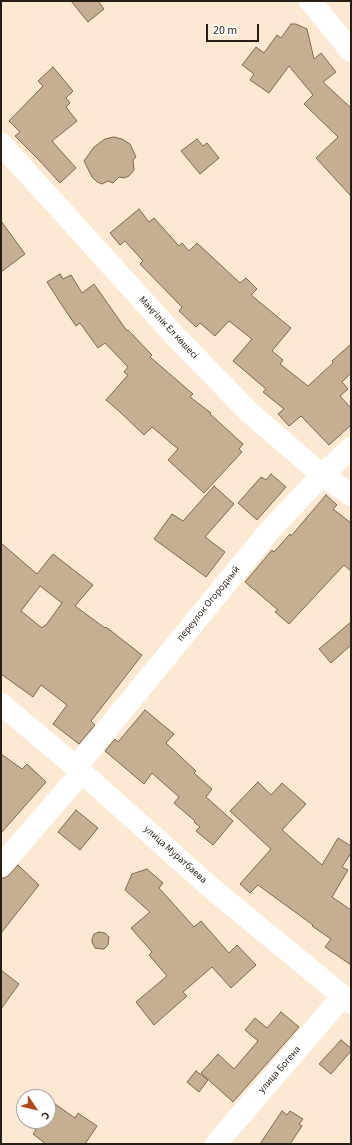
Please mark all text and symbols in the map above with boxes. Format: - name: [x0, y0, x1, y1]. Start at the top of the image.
- scale bar: [208, 16, 261, 42]
- text: 20 m: [213, 22, 237, 39]
- street label: Мәңгілік Ел көшесі: [136, 294, 200, 362]
- street label: переулок Огородный: [175, 564, 243, 644]
- street label: улица Муратбаева: [141, 824, 209, 886]
- street label: улица Богена: [256, 1044, 304, 1096]
- north arrow: [16, 1089, 56, 1129]
- text: С: [37, 1109, 53, 1123]

